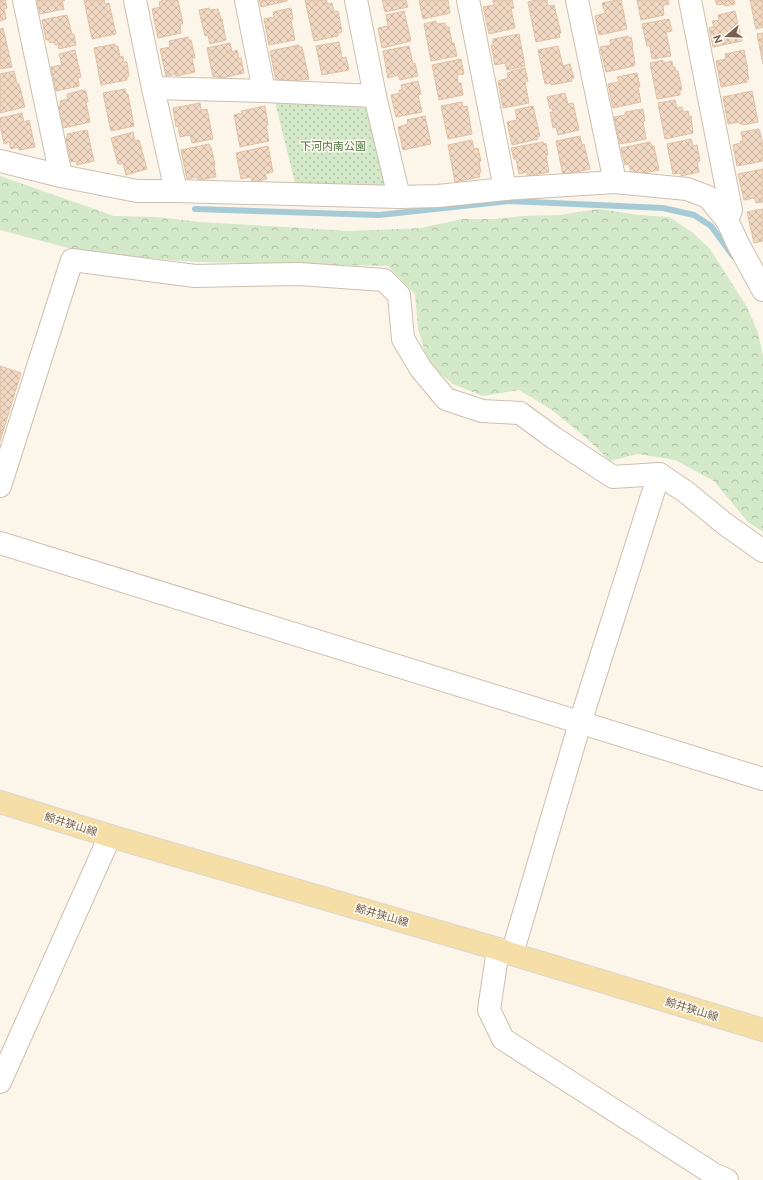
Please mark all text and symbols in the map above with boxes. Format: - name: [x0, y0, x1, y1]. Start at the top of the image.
- north arrow: [707, 16, 747, 56]
- text: N: [711, 33, 725, 45]
- park label: 下河内南公園: [300, 140, 366, 152]
- street label: 鯨井狭山線: [43, 810, 99, 838]
- street label: 鯨井狭山線: [354, 902, 410, 928]
- street label: 鯨井狭山線: [664, 995, 720, 1023]

